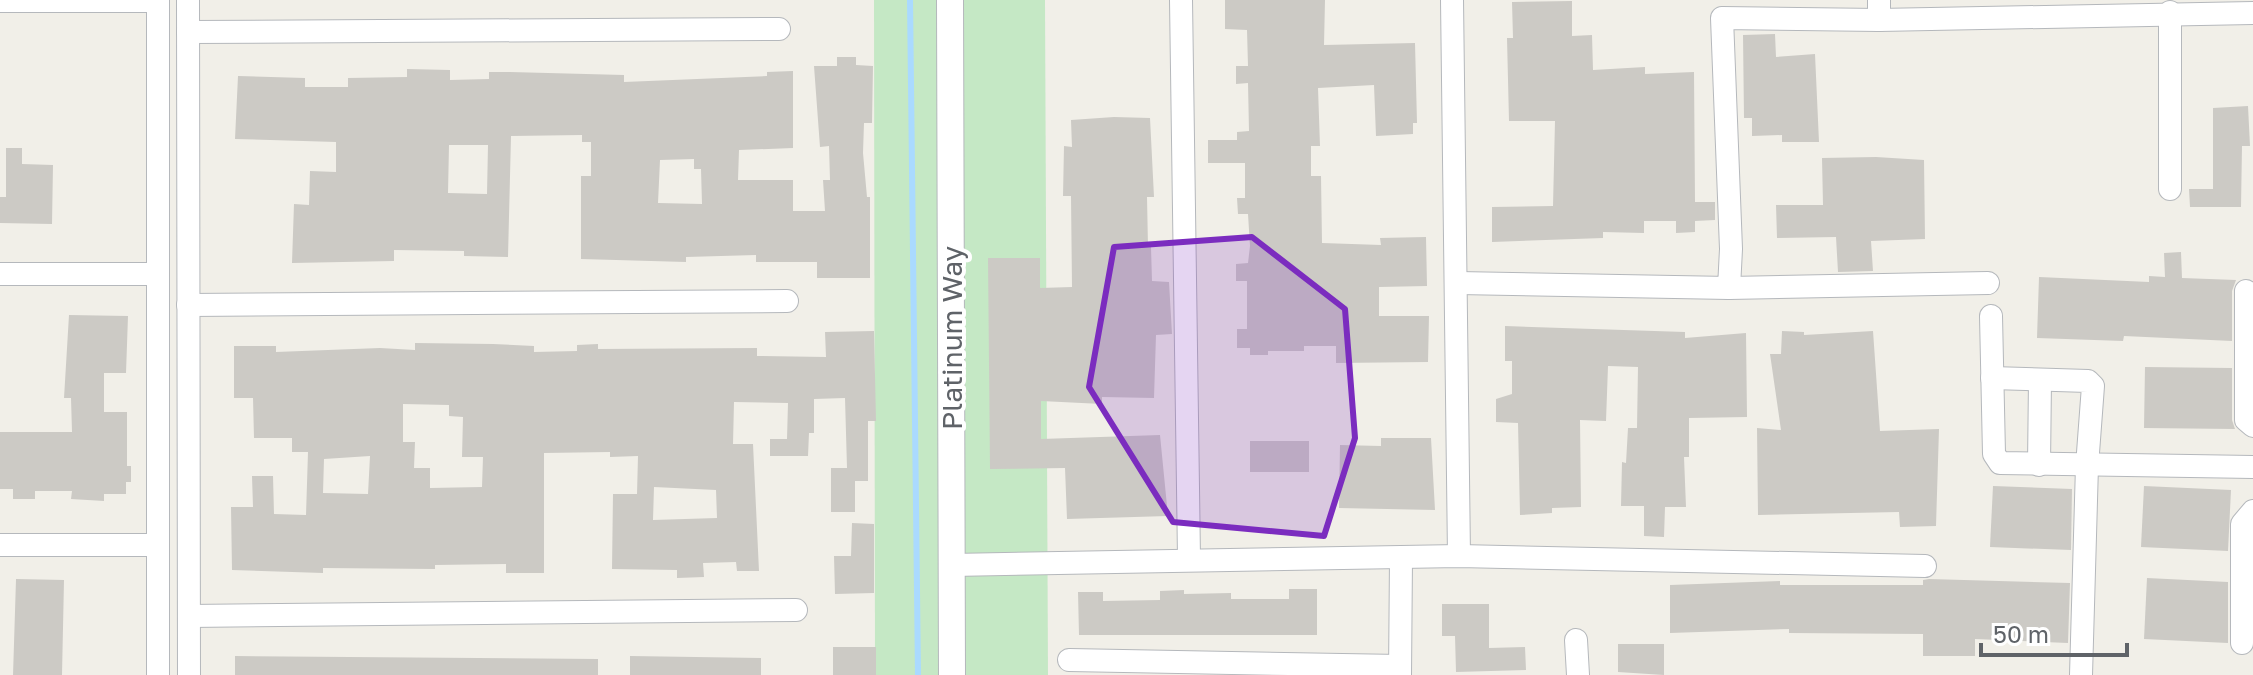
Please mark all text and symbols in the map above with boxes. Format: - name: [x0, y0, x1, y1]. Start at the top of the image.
- street label: Platinum Way: [935, 246, 968, 430]
- scale bar: [1981, 607, 2127, 657]
- text: 50 m: [1993, 619, 2049, 648]

